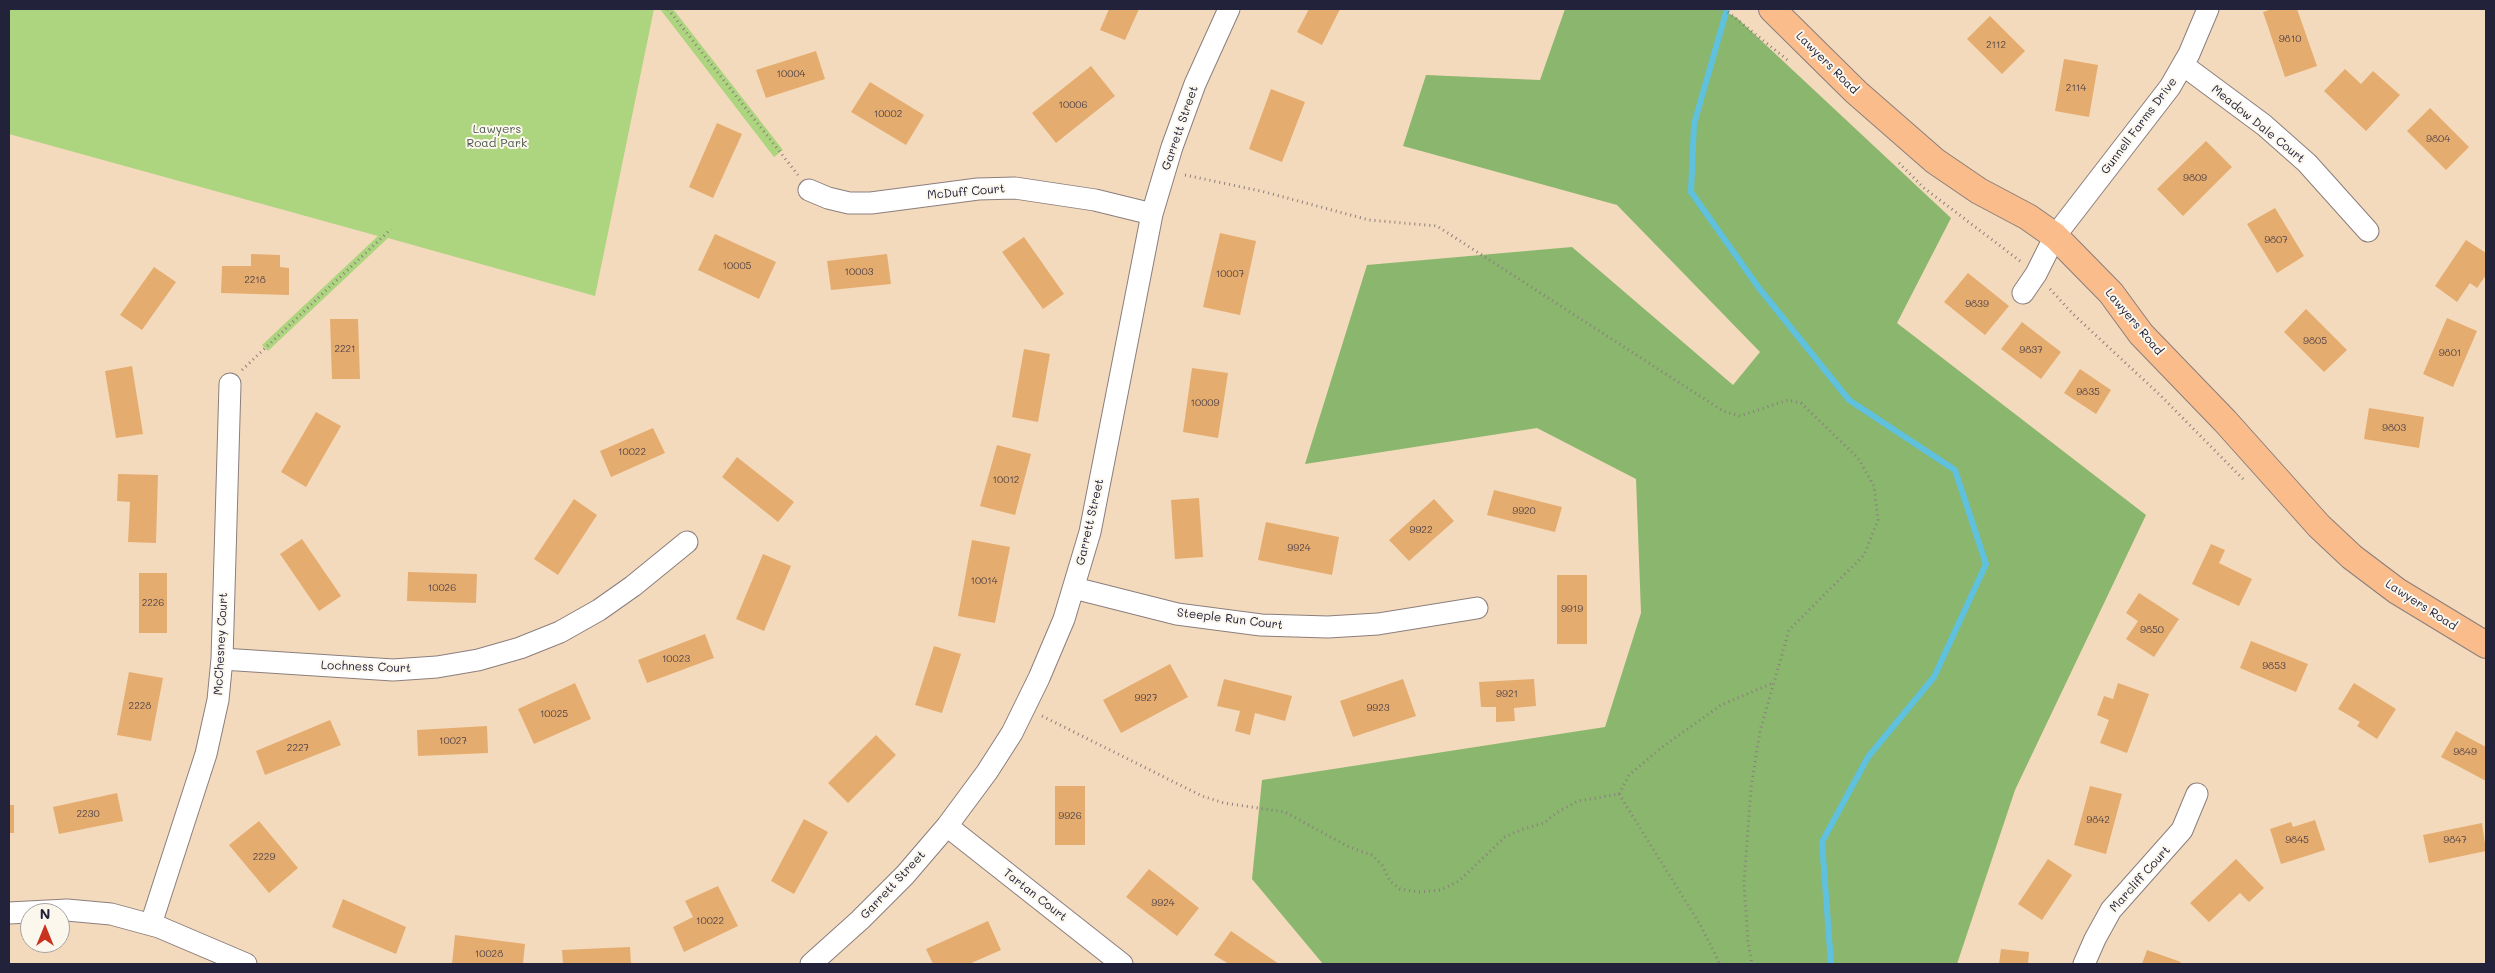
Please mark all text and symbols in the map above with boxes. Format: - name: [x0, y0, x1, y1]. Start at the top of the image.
- street label: Lawyers Road: [1793, 29, 1861, 97]
- house number: 9810: [2279, 33, 2301, 45]
- house number: 2112: [1986, 39, 2006, 51]
- house number: 10004: [777, 68, 805, 80]
- street label: Gunnell Farms Drive: [2098, 75, 2180, 177]
- house number: 2114: [2066, 82, 2086, 94]
- street label: Meadow Dale Court: [2208, 82, 2308, 166]
- street label: Garrett Street: [1159, 84, 1201, 172]
- house number: 10006: [1058, 99, 1088, 111]
- house number: 10002: [874, 108, 902, 120]
- park label: Lawyers Road Park: [467, 122, 527, 150]
- house number: 9804: [2426, 133, 2450, 145]
- house number: 9809: [2183, 172, 2207, 184]
- street label: McDuff Court: [926, 181, 1006, 203]
- house number: 9807: [2264, 234, 2288, 246]
- house number: 10005: [723, 260, 751, 272]
- house number: 10003: [845, 266, 873, 278]
- house number: 10007: [1216, 268, 1244, 280]
- house number: 2218: [244, 274, 266, 286]
- street label: Lawyers Road: [2102, 286, 2166, 358]
- house number: 9839: [1965, 298, 1989, 310]
- house number: 9805: [2303, 335, 2327, 347]
- house number: 2221: [334, 343, 356, 355]
- house number: 9837: [2019, 344, 2043, 356]
- house number: 9801: [2439, 347, 2461, 359]
- house number: 9835: [2076, 386, 2100, 398]
- house number: 10009: [1191, 397, 1219, 409]
- house number: 9803: [2382, 422, 2406, 434]
- house number: 10022: [618, 446, 646, 458]
- house number: 10012: [993, 474, 1019, 486]
- street label: Garrett Street: [1073, 477, 1107, 567]
- house number: 9920: [1512, 505, 1536, 517]
- house number: 9922: [1410, 524, 1432, 536]
- house number: 9924: [1287, 542, 1311, 554]
- house number: 10014: [970, 575, 998, 587]
- street label: Lawyers Road: [2383, 577, 2459, 633]
- house number: 10026: [428, 582, 456, 594]
- street label: McChesney Court: [211, 592, 231, 696]
- house number: 2226: [142, 597, 164, 609]
- house number: 9919: [1561, 603, 1583, 615]
- street label: Steeple Run Court: [1176, 605, 1284, 633]
- house number: 9850: [2140, 624, 2164, 636]
- house number: 10023: [662, 653, 690, 665]
- street label: Lochness Court: [321, 658, 411, 676]
- house number: 9853: [2262, 660, 2286, 672]
- house number: 9921: [1496, 688, 1518, 700]
- house number: 9927: [1135, 692, 1157, 704]
- house number: 2228: [129, 700, 151, 712]
- house number: 9923: [1366, 702, 1390, 714]
- house number: 10025: [540, 708, 568, 720]
- house number: 10027: [439, 735, 467, 747]
- house number: 2227: [287, 742, 309, 754]
- house number: 9849: [2453, 746, 2477, 758]
- house number: 2230: [76, 808, 100, 820]
- house number: 9926: [1058, 810, 1082, 822]
- house number: 9842: [2086, 814, 2110, 826]
- house number: 9845: [2285, 834, 2309, 846]
- house number: 9847: [2443, 834, 2467, 846]
- street label: Marcliff Court: [2107, 843, 2173, 915]
- street label: Garrett Street: [858, 848, 928, 922]
- house number: 2229: [253, 851, 275, 863]
- street label: Tartan Court: [1000, 866, 1070, 924]
- house number: 9924: [1151, 897, 1175, 909]
- north arrow: [20, 903, 70, 953]
- text: N: [40, 904, 50, 923]
- house number: 10022: [696, 915, 724, 927]
- house number: 10028: [475, 948, 503, 960]

